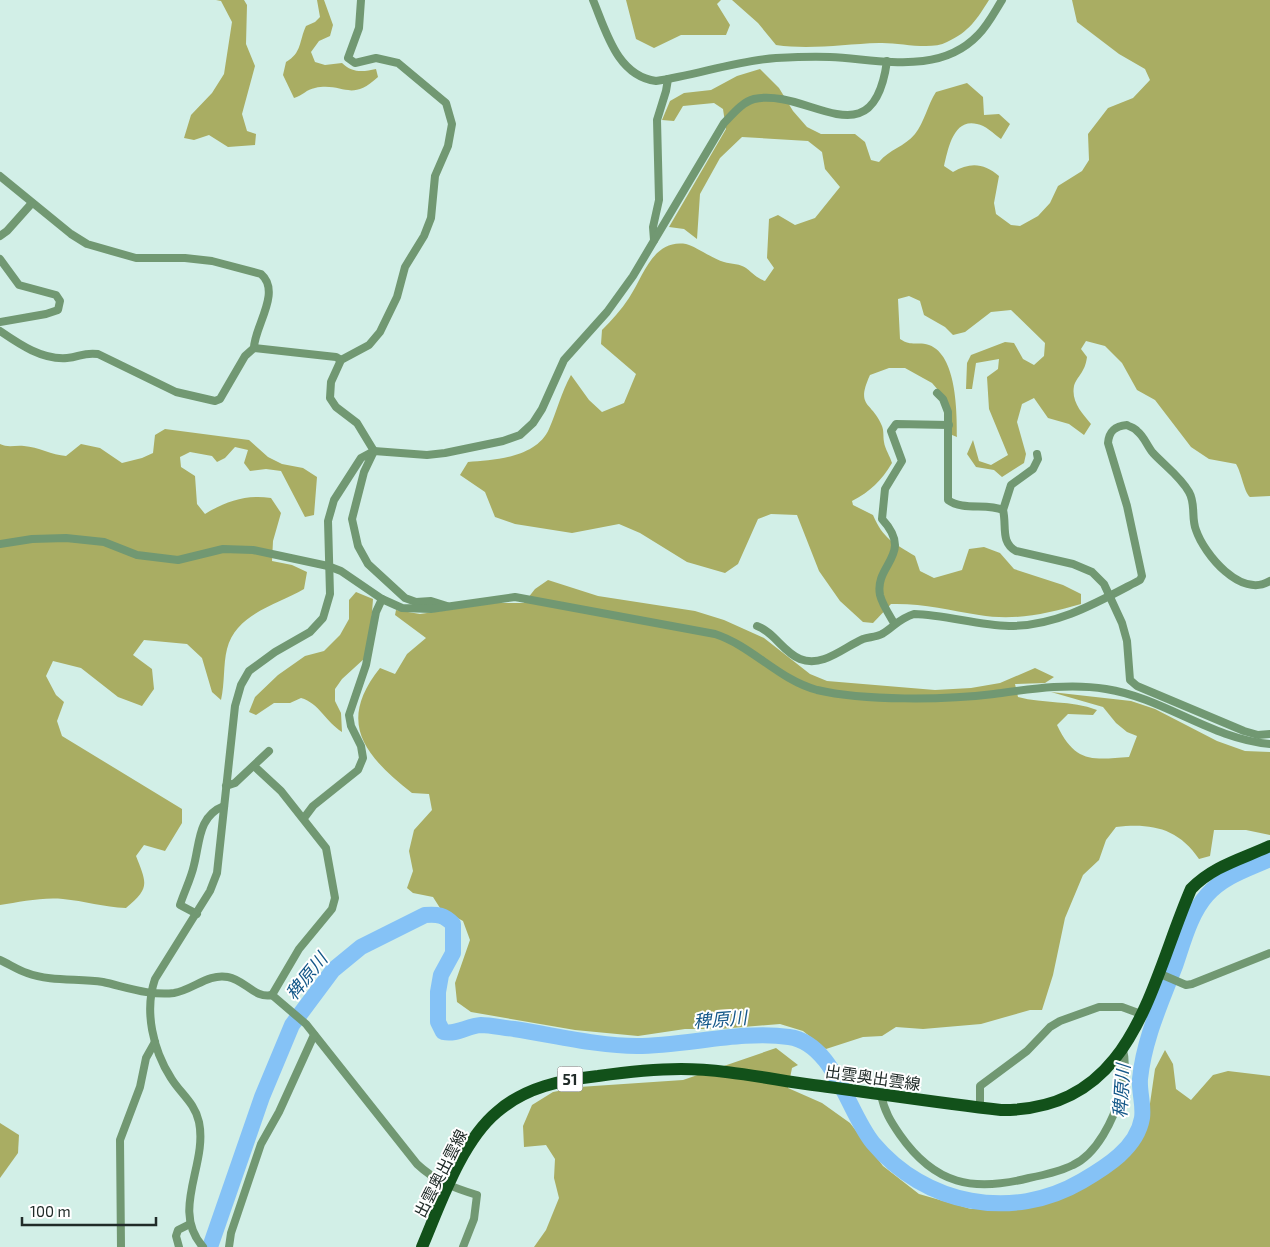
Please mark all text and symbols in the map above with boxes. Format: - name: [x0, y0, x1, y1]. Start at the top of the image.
- water label: 稗原川: [280, 947, 333, 1004]
- water label: 稗原川: [692, 1006, 750, 1032]
- street label: 出雲奥出雲線: [824, 1061, 922, 1093]
- water label: 稗原川: [1108, 1061, 1134, 1119]
- road number: 51: [558, 1066, 582, 1092]
- street label: 出雲奥出雲線: [410, 1126, 470, 1220]
- scale bar: [22, 1194, 156, 1226]
- text: 100 m: [30, 1202, 71, 1220]

